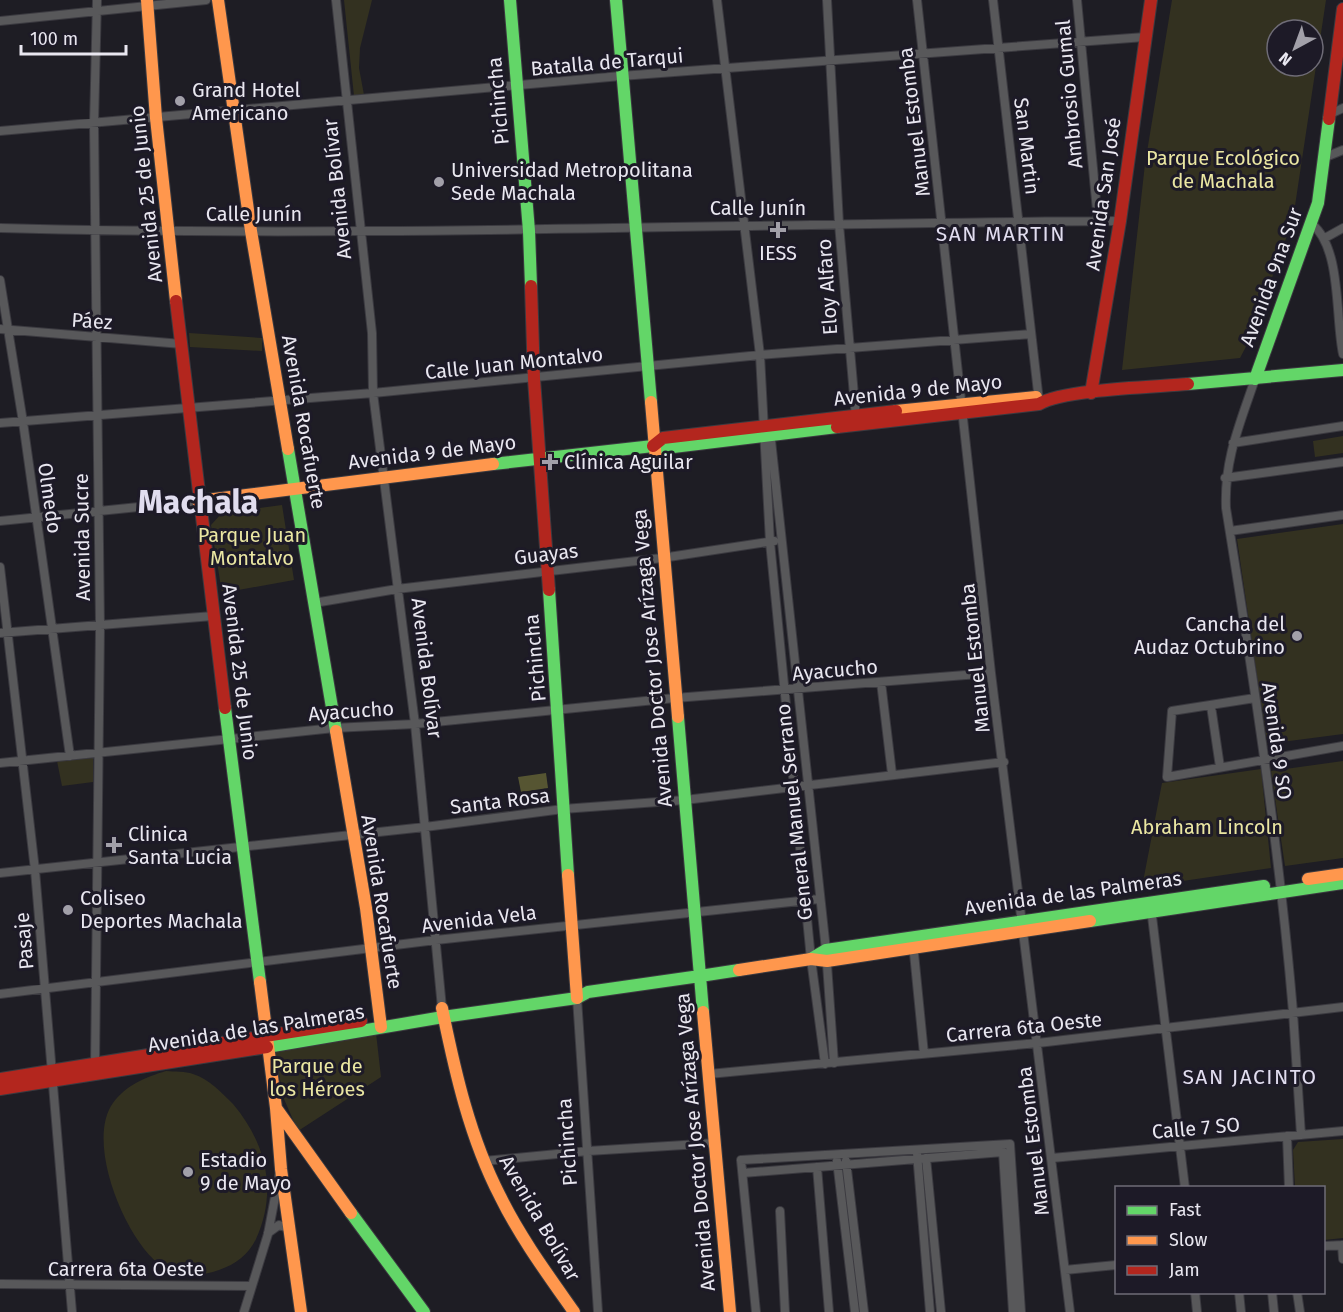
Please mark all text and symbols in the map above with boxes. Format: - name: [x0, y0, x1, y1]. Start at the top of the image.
- scale bar: [21, 18, 126, 56]
- north arrow: [1265, 18, 1325, 78]
- street label: Ambrosio Gumal: [1051, 19, 1087, 169]
- text: 100 m: [30, 28, 78, 50]
- street label: Batalla de Tarqui: [530, 43, 684, 81]
- street label: Manuel Estomba: [893, 46, 935, 198]
- text: N: [1275, 48, 1296, 70]
- street label: Pichincha: [482, 56, 514, 146]
- place label: Grand Hotel Americano: [192, 78, 301, 125]
- marker: Grand Hotel Americano: [173, 94, 187, 108]
- street label: San Martin: [1009, 96, 1045, 196]
- street label: Avenida 25 de Junio: [125, 104, 167, 284]
- street label: Avenida San José: [1080, 116, 1126, 272]
- street label: Avenida Bolívar: [318, 117, 356, 260]
- park label: Parque Ecológico de Machala: [1146, 146, 1300, 193]
- place label: Universidad Metropolitana Sede Machala: [451, 158, 693, 205]
- marker: Universidad Metropolitana Sede Machala: [432, 175, 446, 189]
- street label: Calle Junín: [710, 196, 806, 220]
- street label: Calle Junín: [206, 202, 302, 226]
- street label: Avenida 9na Sur: [1235, 204, 1307, 350]
- marker: IESS: [769, 221, 787, 239]
- district label: SAN MARTIN: [936, 221, 1066, 247]
- street label: Eloy Alfaro: [812, 238, 842, 336]
- place label: IESS: [759, 241, 797, 265]
- street label: Páez: [71, 308, 113, 334]
- street label: Avenida Rocafuerte: [277, 333, 331, 511]
- street label: Calle Juan Montalvo: [424, 342, 604, 384]
- street label: Avenida 9 de Mayo: [833, 369, 1003, 411]
- street label: Avenida 9 de Mayo: [347, 430, 517, 474]
- place label: Clínica Aguilar: [564, 450, 693, 474]
- marker: Clínica Aguilar: [541, 453, 559, 471]
- street label: Olmedo: [33, 461, 67, 535]
- street label: Avenida Sucre: [69, 473, 95, 601]
- district label: Machala: [138, 483, 258, 521]
- street label: Avenida Doctor Jose Arízaga Vega: [627, 508, 677, 808]
- park label: Parque Juan Montalvo: [198, 523, 306, 570]
- street label: Guayas: [513, 538, 579, 570]
- street label: Avenida 25 de Junio: [217, 582, 263, 762]
- street label: Manuel Estomba: [955, 582, 995, 734]
- street label: Avenida Bolívar: [406, 597, 448, 740]
- place label: Cancha del Audaz Octubrino: [1134, 612, 1285, 659]
- street label: Pichincha: [519, 613, 551, 703]
- marker: Cancha del Audaz Octubrino: [1290, 629, 1304, 643]
- street label: Ayacucho: [791, 654, 879, 686]
- street label: Avenida 9 SO: [1257, 681, 1297, 801]
- street label: Ayacucho: [307, 696, 395, 726]
- street label: General Manuel Serrano: [771, 702, 817, 922]
- street label: Santa Rosa: [449, 783, 551, 819]
- street label: Avenida Rocafuerte: [356, 813, 408, 991]
- park label: Abraham Lincoln: [1131, 815, 1283, 839]
- place label: Clinica Santa Lucia: [128, 822, 232, 869]
- marker: Clinica Santa Lucia: [105, 836, 123, 854]
- street label: Avenida de las Palmeras: [963, 866, 1183, 920]
- place label: Coliseo Deportes Machala: [80, 886, 243, 933]
- street label: Avenida Vela: [420, 900, 538, 938]
- marker: Coliseo Deportes Machala: [61, 903, 75, 917]
- street label: Pasaje: [10, 911, 38, 971]
- street label: Avenida Doctor Jose Arízaga Vega: [670, 992, 720, 1292]
- street label: Avenida de las Palmeras: [146, 999, 366, 1057]
- street label: Carrera 6ta Oeste: [945, 1007, 1103, 1047]
- park label: Parque de los Héroes: [269, 1054, 365, 1101]
- district label: SAN JACINTO: [1183, 1064, 1317, 1090]
- street label: Manuel Estomba: [1012, 1065, 1054, 1217]
- street label: Pichincha: [552, 1097, 582, 1187]
- street label: Calle 7 SO: [1151, 1112, 1241, 1144]
- place label: Estadio 9 de Mayo: [200, 1148, 292, 1195]
- street label: Avenida Bolívar: [494, 1151, 586, 1285]
- marker: Estadio 9 de Mayo: [181, 1165, 195, 1179]
- legend: [1115, 1186, 1325, 1294]
- text: Fast: [1169, 1199, 1202, 1221]
- text: Slow: [1169, 1229, 1208, 1251]
- street label: Carrera 6ta Oeste: [48, 1257, 204, 1281]
- text: Jam: [1169, 1259, 1200, 1281]

